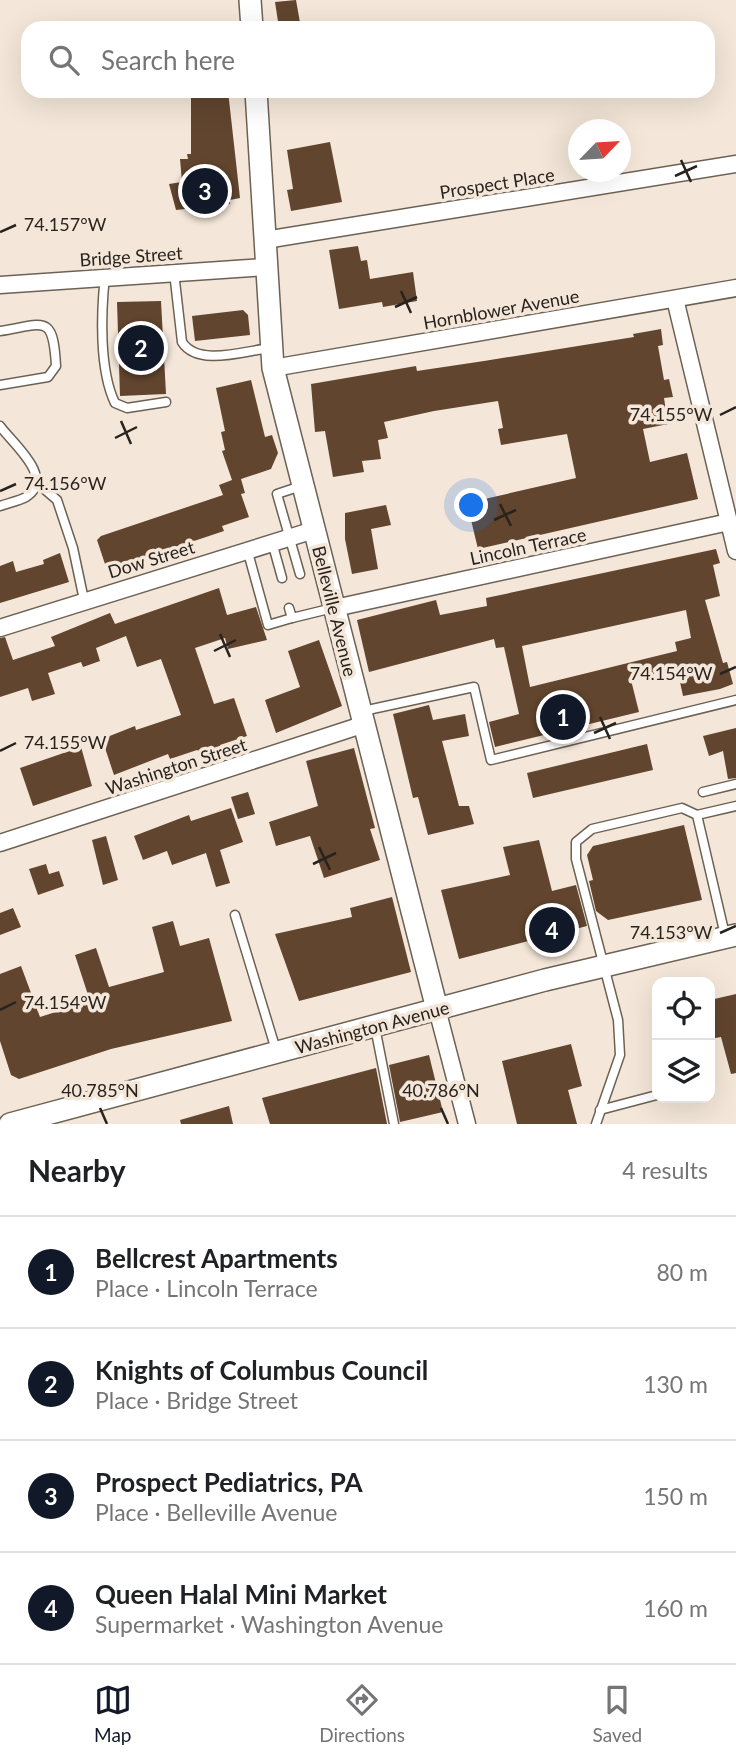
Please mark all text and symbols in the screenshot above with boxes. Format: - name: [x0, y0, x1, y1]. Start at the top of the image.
- search box: [21, 21, 715, 98]
- icon: search: [45, 41, 83, 79]
- text: Search here: [101, 44, 235, 76]
- north arrow: [568, 119, 631, 182]
- street label: Prospect Place: [438, 163, 556, 203]
- pin: 3: [182, 165, 228, 217]
- text: 74.157°W: [24, 213, 107, 235]
- street label: Bridge Street: [79, 241, 184, 271]
- street label: Hornblower Avenue: [421, 284, 581, 334]
- pin: 2: [118, 322, 164, 374]
- text: 74.155°W: [630, 403, 713, 425]
- text: 74.156°W: [24, 472, 107, 494]
- your location: [454, 488, 488, 522]
- street label: Lincoln Terrace: [468, 523, 588, 569]
- street label: Dow Street: [105, 535, 197, 583]
- street label: Belleville Avenue: [308, 543, 362, 679]
- text: 74.154°W: [630, 662, 713, 684]
- pin: 1: [540, 691, 586, 743]
- text: 74.155°W: [24, 731, 107, 753]
- street label: Washington Street: [103, 733, 250, 799]
- pin: 4: [529, 904, 575, 956]
- text: 74.153°W: [630, 921, 713, 943]
- map controls: [652, 977, 715, 1103]
- button: locate: [652, 977, 715, 1040]
- text: 74.154°W: [24, 991, 107, 1013]
- street label: Washington Avenue: [293, 996, 451, 1058]
- button: layers: [652, 1040, 715, 1103]
- text: 40.785°N: [61, 1079, 139, 1101]
- text: 40.786°N: [402, 1079, 480, 1101]
- text: Nearby: [28, 1152, 126, 1188]
- text: 4 results: [622, 1156, 708, 1184]
- text: Bellcrest Apartments: [95, 1242, 338, 1274]
- text: 1: [44, 1258, 58, 1286]
- text: 80 m: [657, 1258, 708, 1286]
- text: Place · Lincoln Terrace: [95, 1274, 318, 1302]
- text: Knights of Columbus Council: [95, 1354, 428, 1386]
- text: 2: [44, 1370, 58, 1398]
- text: 130 m: [643, 1370, 708, 1398]
- text: Place · Bridge Street: [95, 1386, 298, 1414]
- text: Prospect Pediatrics, PA: [95, 1466, 363, 1498]
- text: 3: [44, 1482, 58, 1510]
- text: 150 m: [643, 1482, 708, 1510]
- text: Place · Belleville Avenue: [95, 1498, 338, 1526]
- text: Queen Halal Mini Market: [95, 1578, 387, 1610]
- text: 4: [44, 1594, 58, 1622]
- text: 160 m: [643, 1594, 708, 1622]
- text: Supermarket · Washington Avenue: [95, 1610, 443, 1638]
- tab: Map: [94, 1681, 132, 1746]
- tab: Directions: [319, 1681, 405, 1746]
- tab: Saved: [593, 1681, 642, 1746]

